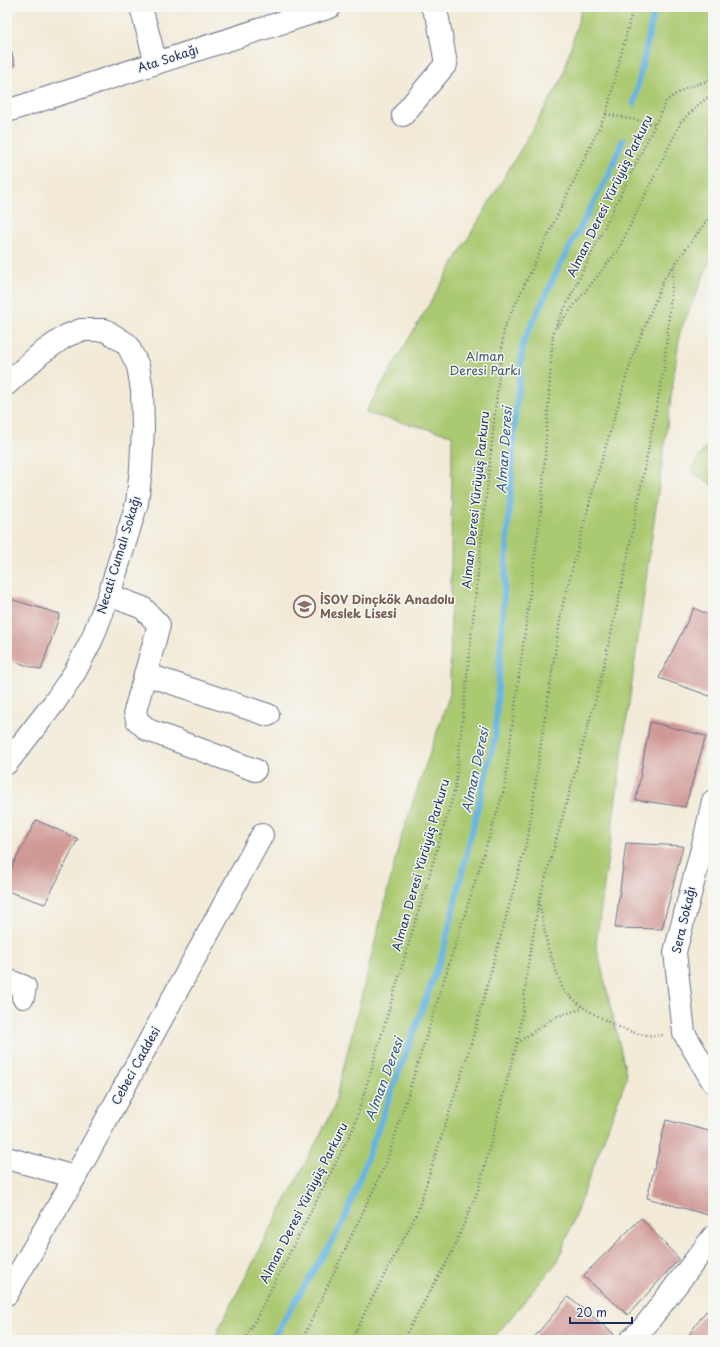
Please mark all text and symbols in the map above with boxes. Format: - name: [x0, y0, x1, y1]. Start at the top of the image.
- street label: Ata Sokağı: [135, 40, 201, 76]
- street label: Alman Deresi Yürüyüş Parkuru: [562, 111, 656, 280]
- park label: Alman Deresi Parkı: [449, 347, 521, 379]
- water label: Alman Deresi: [491, 404, 516, 494]
- street label: Alman Deresi Yürüyüş Parkuru: [457, 410, 493, 590]
- street label: Necati Cumalı Sokağı: [91, 493, 145, 616]
- place label: İSOV Dinçkök Anadolu Meslek Lisesi: [320, 590, 455, 622]
- school or university icon: İSOV Dinçkök Anadolu Meslek Lisesi: [291, 594, 317, 620]
- water label: Alman Deresi: [456, 723, 493, 814]
- street label: Alman Deresi Yürüyüş Parkuru: [387, 776, 453, 953]
- street label: Sera Sokağı: [667, 884, 699, 955]
- street label: Cebeci Caddesi: [106, 1023, 164, 1108]
- water label: Alman Deresi: [360, 1033, 408, 1123]
- street label: Alman Deresi Yürüyüş Parkuru: [255, 1119, 352, 1286]
- scale bar: [570, 1299, 632, 1325]
- text: 20 m: [576, 1303, 607, 1321]

